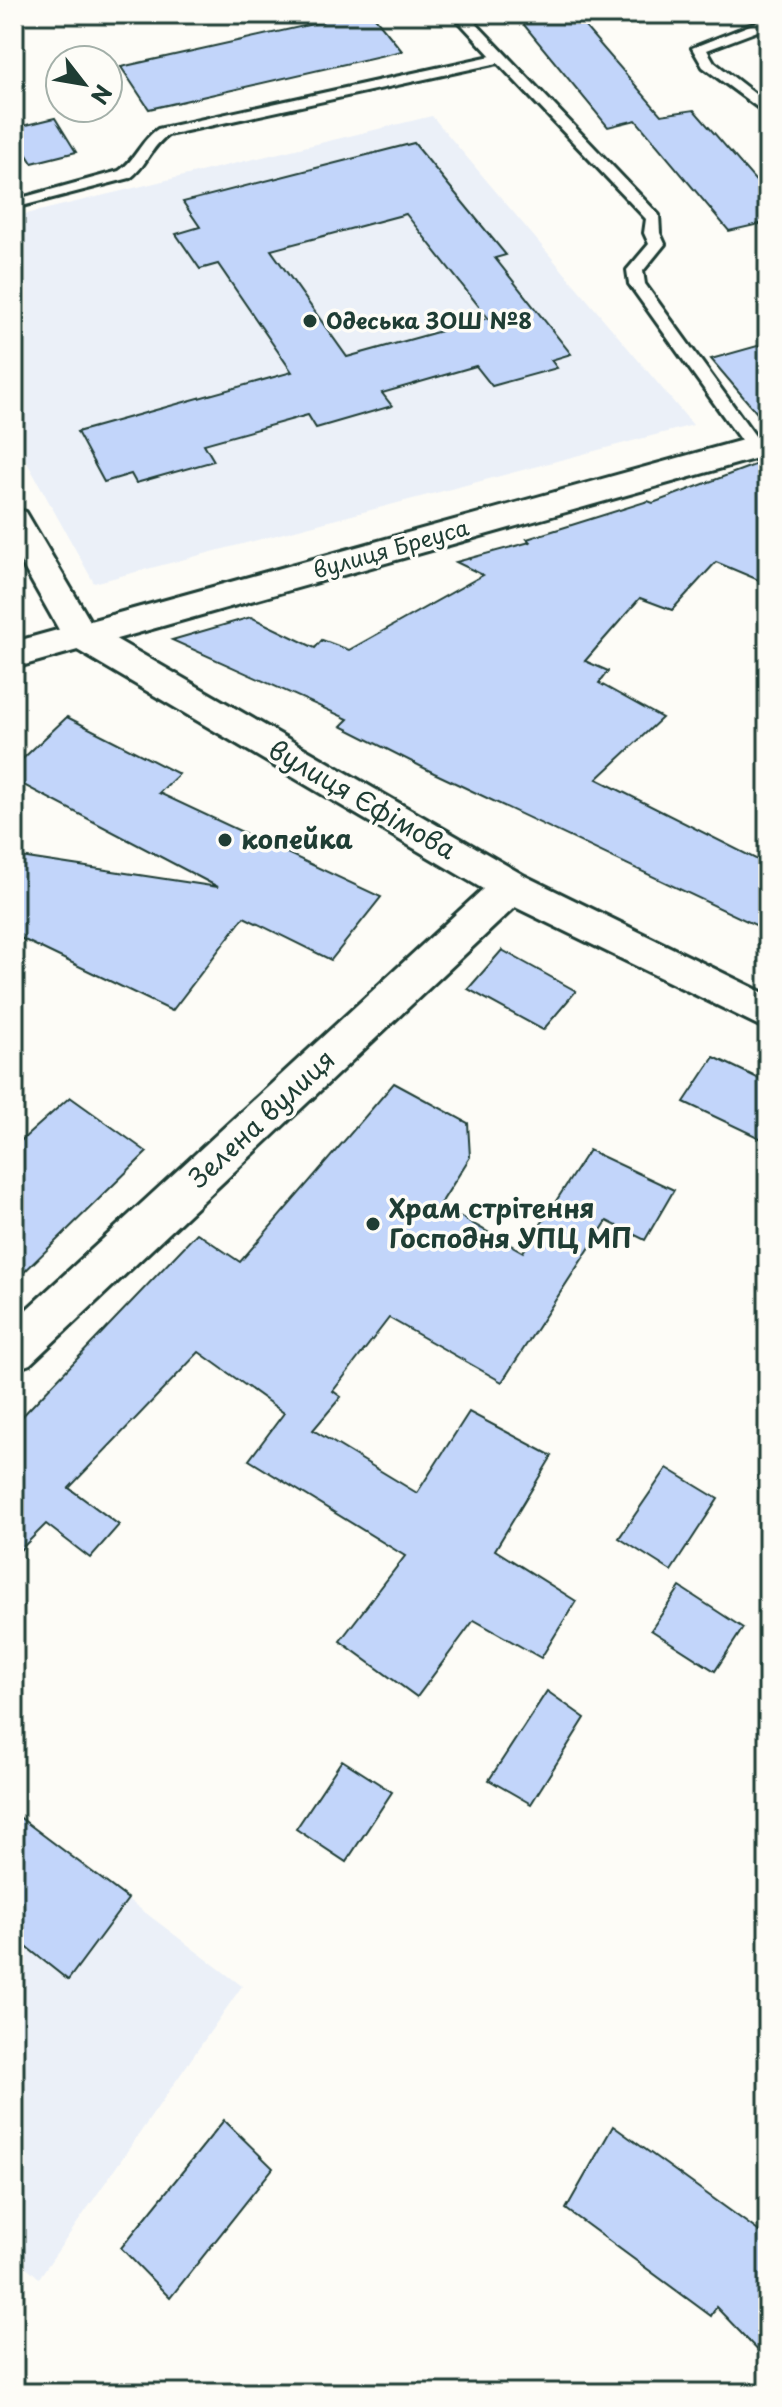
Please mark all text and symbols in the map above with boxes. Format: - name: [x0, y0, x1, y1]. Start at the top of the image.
- north arrow: [44, 44, 124, 124]
- text: N: [84, 79, 121, 111]
- place label: Одеська ЗОШ №8: [326, 303, 532, 336]
- marker: Одеська ЗОШ №8: [301, 312, 319, 330]
- street label: вулиця Бреуса: [309, 509, 473, 586]
- street label: вулиця Єфімова: [262, 729, 464, 869]
- place label: копейка: [241, 819, 353, 858]
- marker: копейка: [216, 831, 234, 849]
- street label: Зелена вулиця: [179, 1040, 343, 1196]
- place label: Храм стрітення Господня УПЦ МП: [389, 1188, 632, 1257]
- marker: Храм стрітення Господня УПЦ МП: [364, 1215, 382, 1233]

